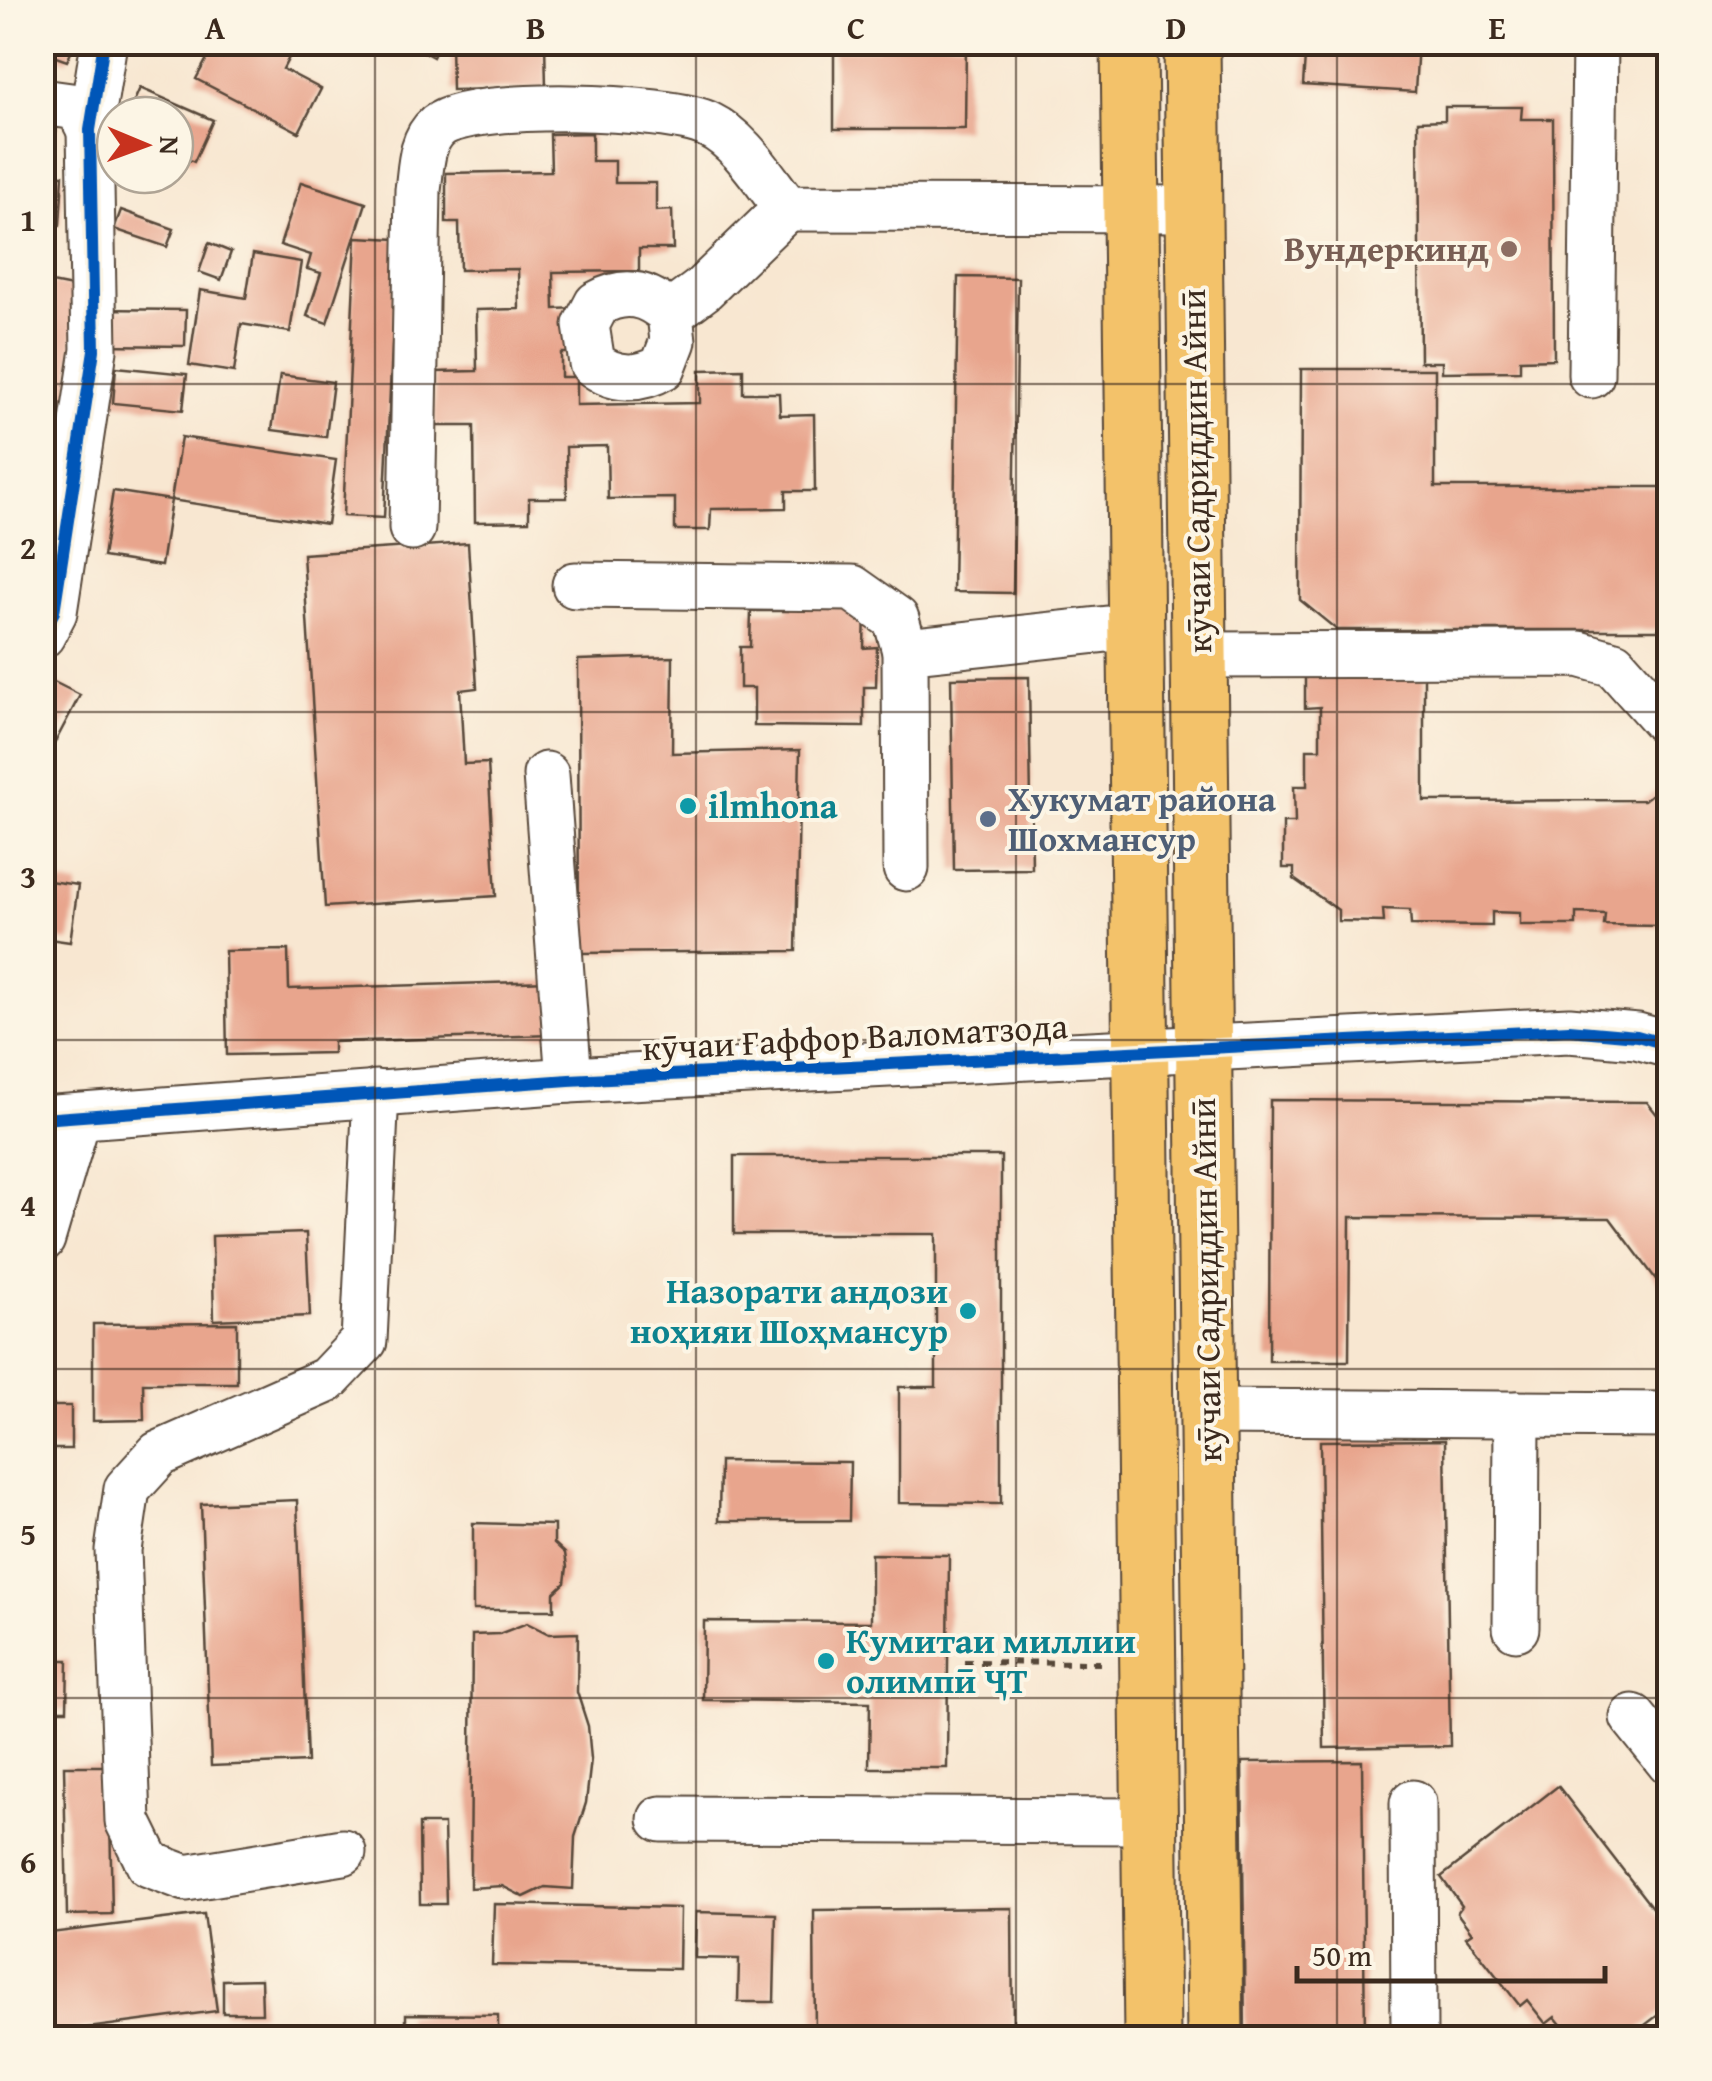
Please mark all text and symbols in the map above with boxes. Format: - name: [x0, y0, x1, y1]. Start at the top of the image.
- text: A: [205, 4, 226, 51]
- text: B: [526, 4, 546, 51]
- text: C: [847, 4, 865, 51]
- text: D: [1166, 4, 1186, 51]
- text: E: [1488, 4, 1506, 51]
- north arrow: [95, 95, 195, 195]
- text: N: [150, 136, 191, 155]
- text: 1: [20, 196, 36, 243]
- place label: Вундеркинд: [1284, 223, 1489, 274]
- marker: Вундеркинд: [1498, 238, 1520, 260]
- street label: кӯчаи Садриддин Айнӣ: [1167, 288, 1224, 654]
- text: 2: [20, 524, 36, 571]
- place label: Хукумат района Шохмансур: [1008, 773, 1276, 864]
- place label: ilmhona: [708, 780, 838, 831]
- marker: ilmhona: [677, 795, 699, 817]
- marker: Хукумат района Шохмансур: [977, 808, 999, 830]
- text: 3: [20, 853, 36, 900]
- street label: кӯчаи Ғаффор Валоматзода: [641, 1000, 1069, 1073]
- street label: кӯчаи Садриддин Айнӣ: [1177, 1097, 1234, 1463]
- text: 4: [20, 1181, 36, 1228]
- place label: Назорати андози ноҳияи Шоҳмансур: [630, 1265, 948, 1356]
- marker: Назорати андози ноҳияи Шоҳмансур: [957, 1300, 979, 1322]
- text: 5: [20, 1510, 36, 1557]
- place label: Кумитаи миллии олимпӣ ҶТ: [846, 1615, 1136, 1706]
- marker: Кумитаи миллии олимпӣ ҶТ: [815, 1650, 837, 1672]
- text: 6: [20, 1838, 36, 1885]
- scale bar: [1297, 1921, 1604, 1983]
- text: 50 m: [1312, 1933, 1372, 1977]

